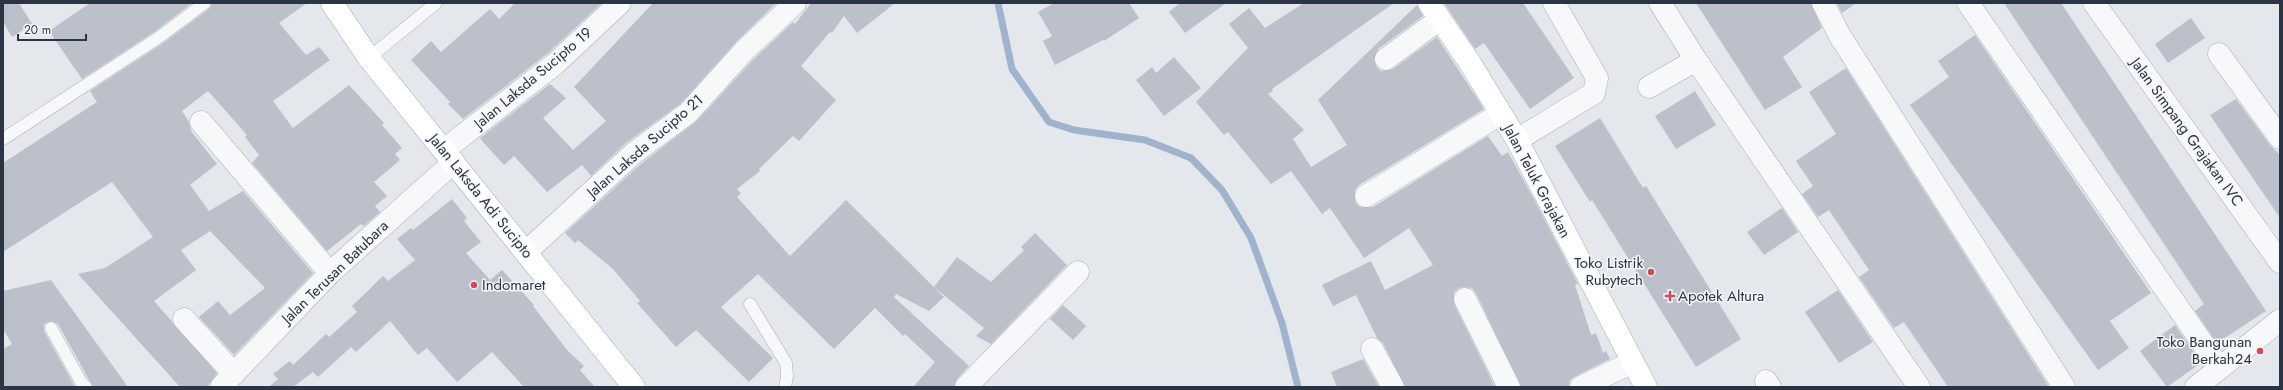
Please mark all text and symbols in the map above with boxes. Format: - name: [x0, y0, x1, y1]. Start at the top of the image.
- scale bar: [18, 16, 86, 42]
- text: 20 m: [24, 21, 51, 39]
- street label: Jalan Laksda Sucipto 19: [468, 22, 597, 135]
- street label: Jalan Simpang Grajakan IVC: [2124, 51, 2249, 211]
- street label: Jalan Laksda Sucipto 21: [580, 89, 708, 204]
- street label: Jalan Teluk Grajakan: [1497, 118, 1576, 242]
- street label: Jalan Laksda Adi Sucipto: [422, 127, 538, 263]
- street label: Jalan Terusan Batubara: [275, 215, 393, 330]
- place label: Toko Listrik Rubytech: [1574, 252, 1643, 291]
- marker: Toko Listrik Rubytech: [1646, 267, 1656, 277]
- place label: Indomaret: [482, 274, 546, 296]
- marker: Indomaret: [469, 280, 479, 290]
- place label: Apotek Altura: [1678, 285, 1764, 307]
- marker: Apotek Altura: [1665, 291, 1675, 301]
- place label: Toko Bangunan Berkah24: [2156, 331, 2252, 370]
- marker: Toko Bangunan Berkah24: [2255, 346, 2265, 356]

